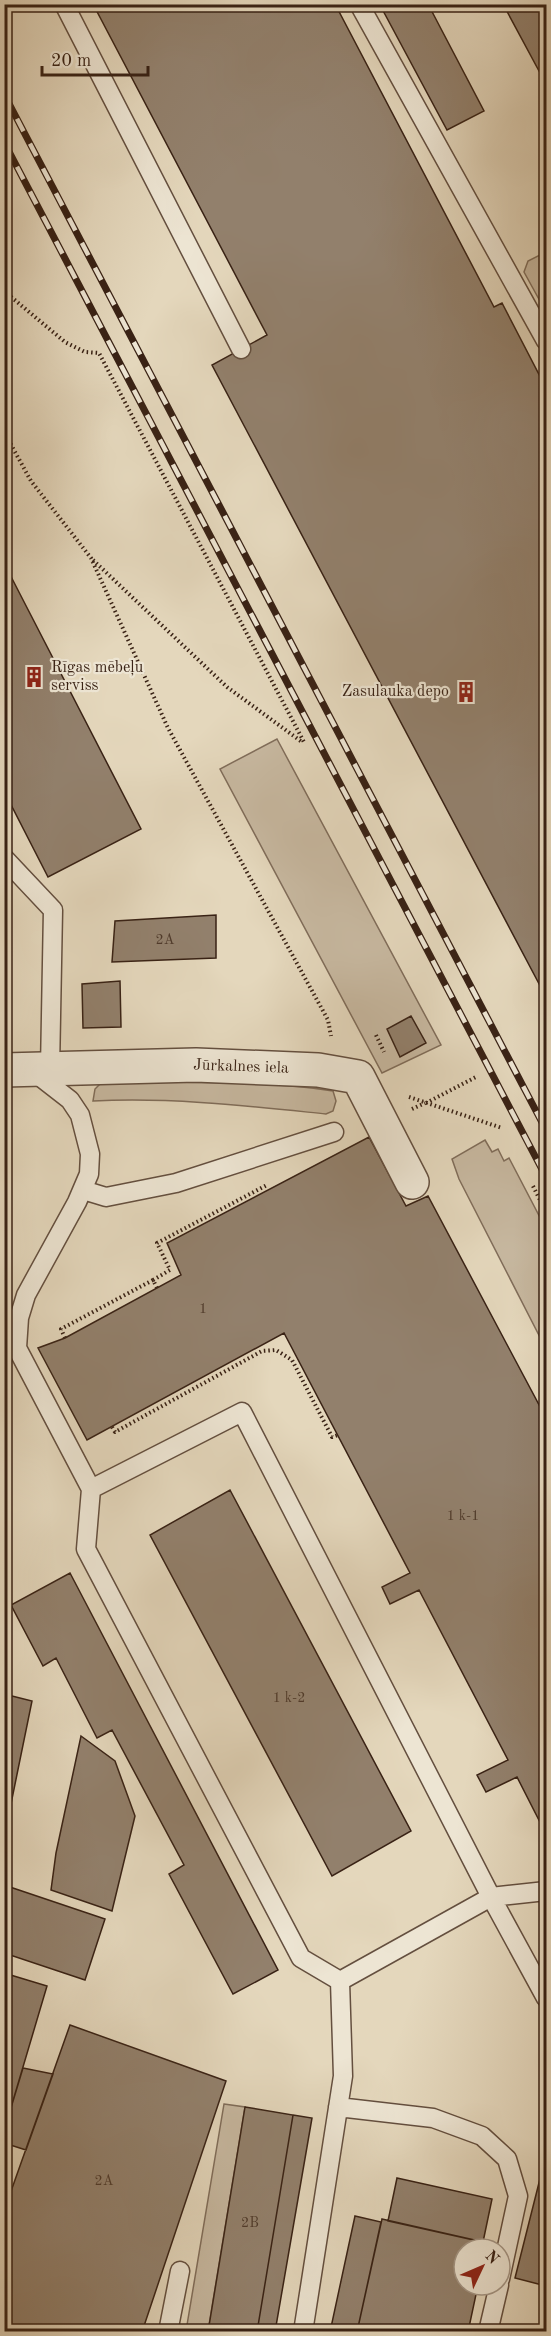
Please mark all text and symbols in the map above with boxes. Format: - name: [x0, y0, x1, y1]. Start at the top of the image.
- scale bar: [42, 39, 148, 77]
- text: 20 m: [51, 52, 91, 70]
- place label: Rīgas mēbeļu serviss: [51, 660, 144, 694]
- building icon: Rīgas mēbeļu serviss: [22, 665, 46, 689]
- building icon: Zasulauka depo: [454, 680, 478, 704]
- place label: Zasulauka depo: [342, 684, 449, 700]
- house number: 2A: [156, 933, 175, 947]
- street label: Jūrkalnes iela: [193, 1057, 289, 1077]
- house number: 1: [199, 1302, 207, 1316]
- house number: 1 k-1: [447, 1509, 479, 1523]
- house number: 1 k-2: [273, 1691, 305, 1705]
- house number: 2A: [95, 2174, 114, 2188]
- house number: 2B: [241, 2216, 259, 2230]
- north arrow: [452, 2237, 512, 2297]
- text: N: [481, 2248, 502, 2268]

